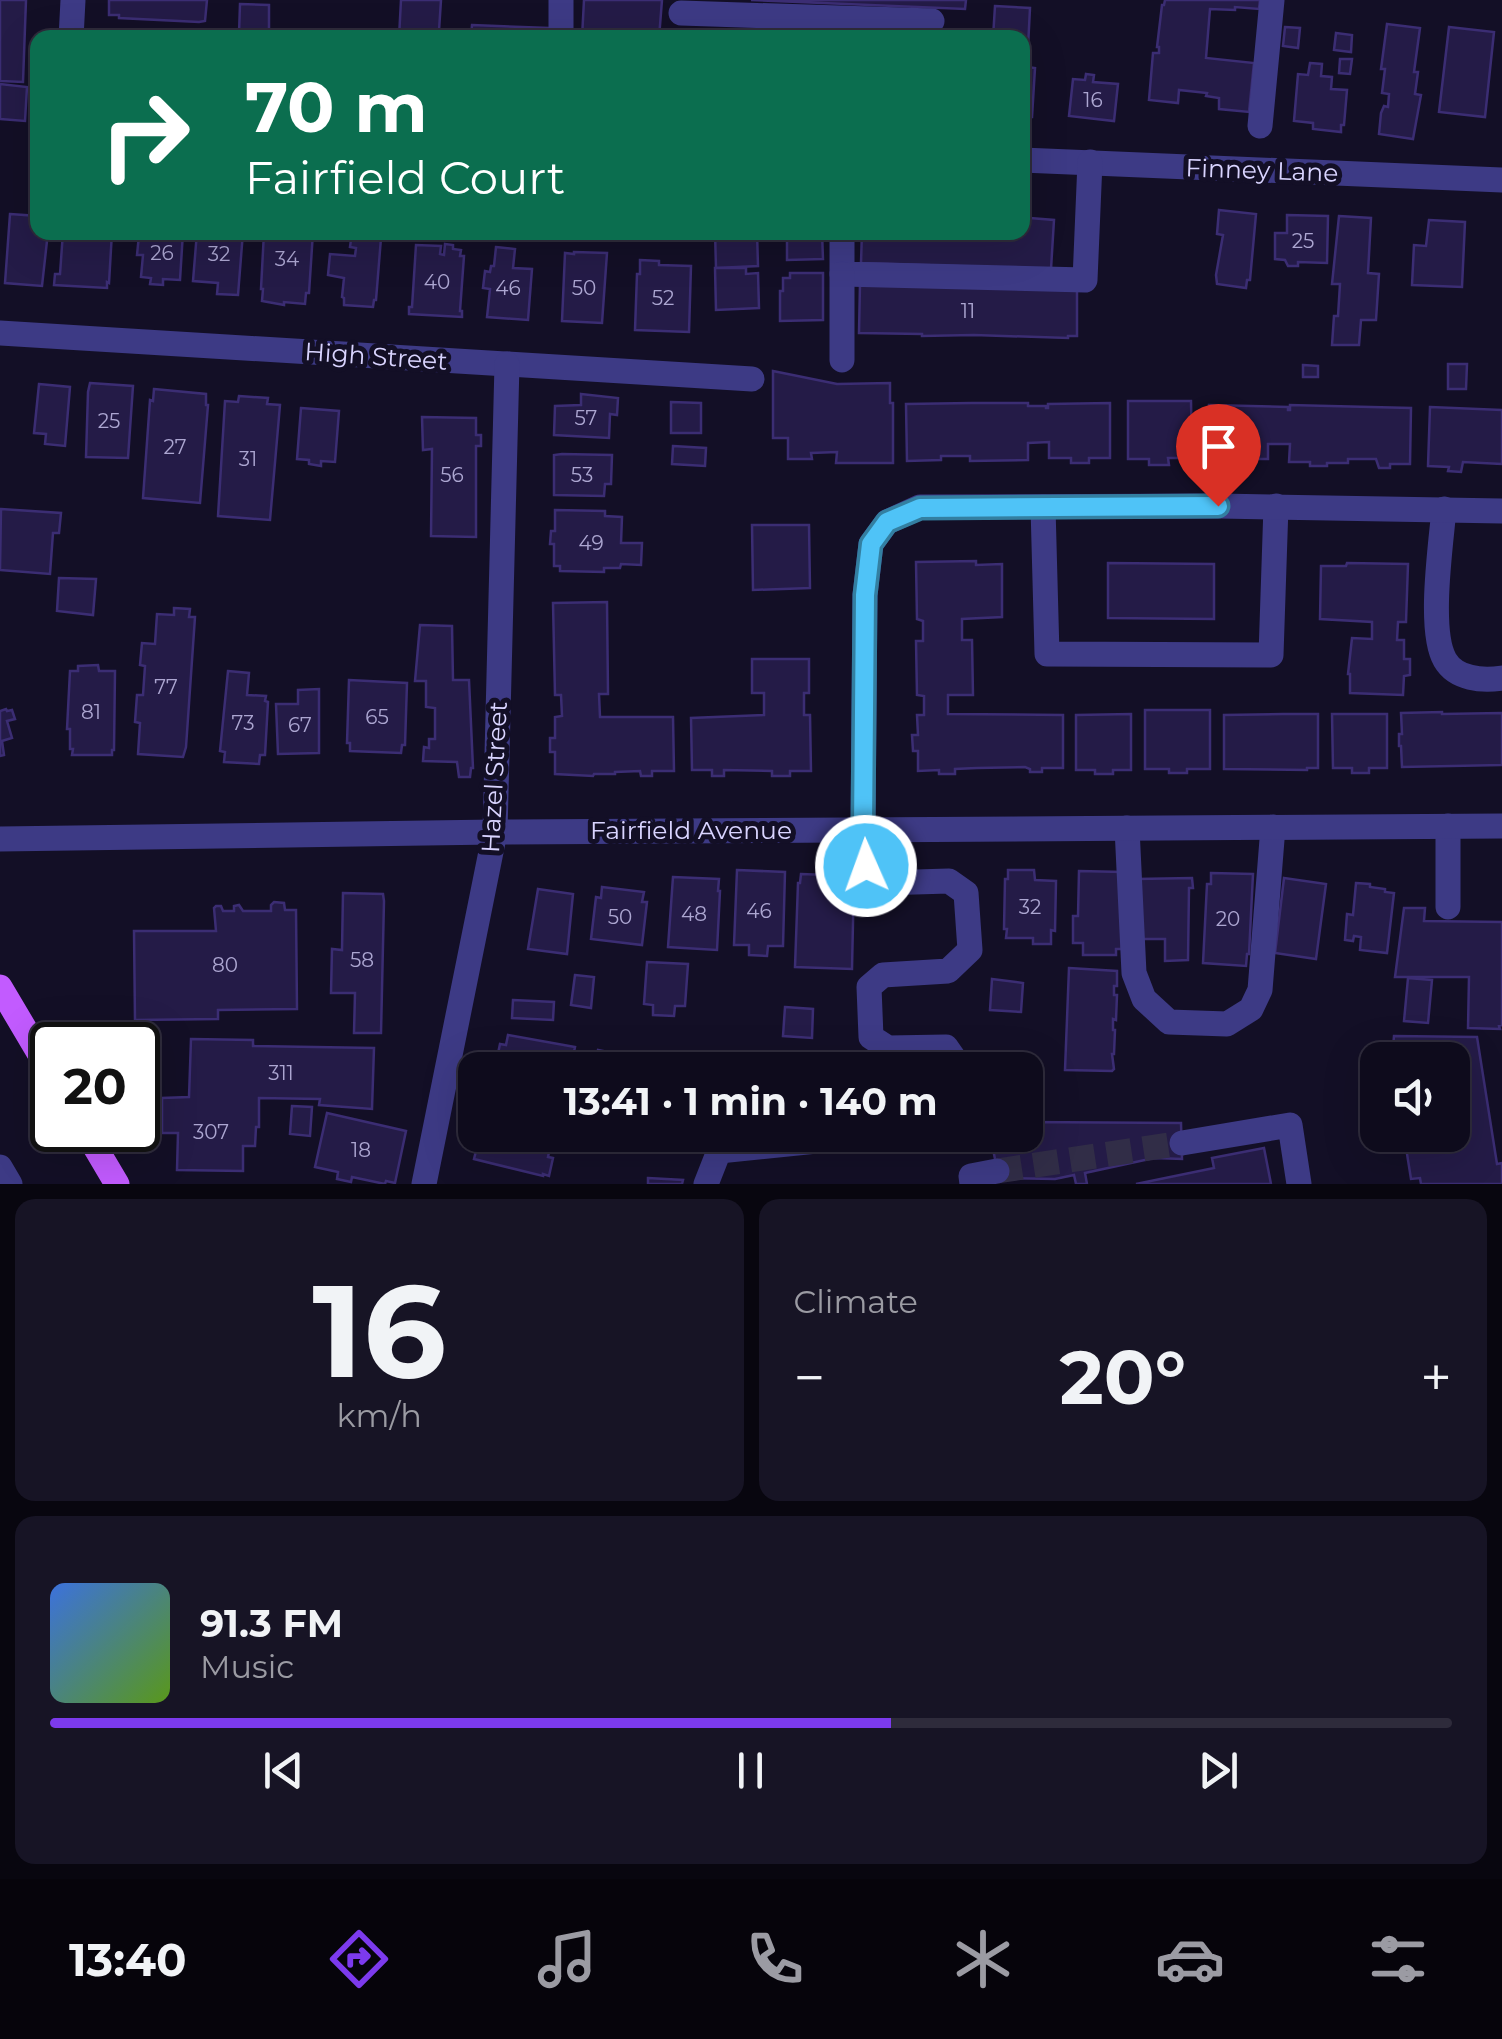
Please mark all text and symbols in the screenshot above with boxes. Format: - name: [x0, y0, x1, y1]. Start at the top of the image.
- text: 70 m: [245, 64, 428, 150]
- icon: right: [80, 70, 210, 200]
- house number: 16: [1083, 88, 1103, 112]
- text: Fairfield Court: [245, 150, 565, 205]
- street label: Finney Lane: [1185, 152, 1339, 188]
- house number: 25: [1292, 229, 1314, 253]
- house number: 26: [150, 241, 174, 265]
- house number: 32: [208, 242, 230, 266]
- house number: 34: [275, 247, 299, 271]
- house number: 40: [424, 270, 450, 294]
- house number: 46: [495, 276, 521, 300]
- house number: 50: [572, 276, 596, 300]
- house number: 52: [652, 286, 674, 310]
- house number: 11: [961, 299, 975, 323]
- street label: High Street: [304, 336, 448, 376]
- pin: [1176, 404, 1261, 507]
- house number: 57: [575, 406, 597, 430]
- house number: 25: [98, 409, 120, 433]
- icon: arrive: [1191, 419, 1246, 474]
- house number: 27: [163, 435, 187, 459]
- house number: 31: [239, 447, 257, 471]
- house number: 56: [440, 463, 464, 487]
- house number: 53: [571, 463, 593, 487]
- house number: 49: [578, 531, 604, 555]
- house number: 77: [154, 675, 178, 699]
- house number: 81: [81, 700, 101, 724]
- street label: Hazel Street: [475, 701, 513, 853]
- house number: 65: [365, 705, 389, 729]
- house number: 73: [232, 711, 254, 735]
- house number: 67: [288, 713, 312, 737]
- position arrow: [814, 814, 918, 918]
- street label: Fairfield Avenue: [590, 815, 792, 845]
- house number: 32: [1019, 895, 1041, 919]
- house number: 46: [746, 899, 772, 923]
- house number: 48: [681, 902, 707, 926]
- house number: 50: [608, 905, 632, 929]
- house number: 20: [1216, 907, 1240, 931]
- house number: 58: [350, 948, 374, 972]
- house number: 80: [212, 953, 238, 977]
- speed limit sign: 20: [30, 1022, 160, 1152]
- map controls: [1360, 1042, 1470, 1152]
- button: sound: [1360, 1042, 1470, 1152]
- house number: 311: [268, 1061, 294, 1085]
- text: 13:41 · 1 min · 140 m: [563, 1078, 938, 1125]
- house number: 307: [193, 1120, 229, 1144]
- house number: 18: [351, 1138, 371, 1162]
- text: 16: [312, 1251, 446, 1410]
- text: Climate: [794, 1282, 918, 1321]
- text: 20°: [1059, 1331, 1186, 1423]
- text: −: [794, 1344, 825, 1411]
- text: +: [1420, 1344, 1452, 1411]
- text: km/h: [337, 1396, 422, 1435]
- text: 91.3 FM: [200, 1600, 343, 1647]
- text: Music: [200, 1647, 294, 1686]
- icon: previous: [256, 1743, 311, 1798]
- icon: pause: [723, 1743, 778, 1798]
- icon: next: [1191, 1743, 1246, 1798]
- icon: directions: [324, 1924, 394, 1994]
- icon: music: [532, 1924, 602, 1994]
- icon: phone: [740, 1924, 810, 1994]
- icon: climate: [948, 1924, 1018, 1994]
- icon: car: [1155, 1924, 1225, 1994]
- icon: filters: [1363, 1924, 1433, 1994]
- text: 13:40: [69, 1932, 187, 1987]

